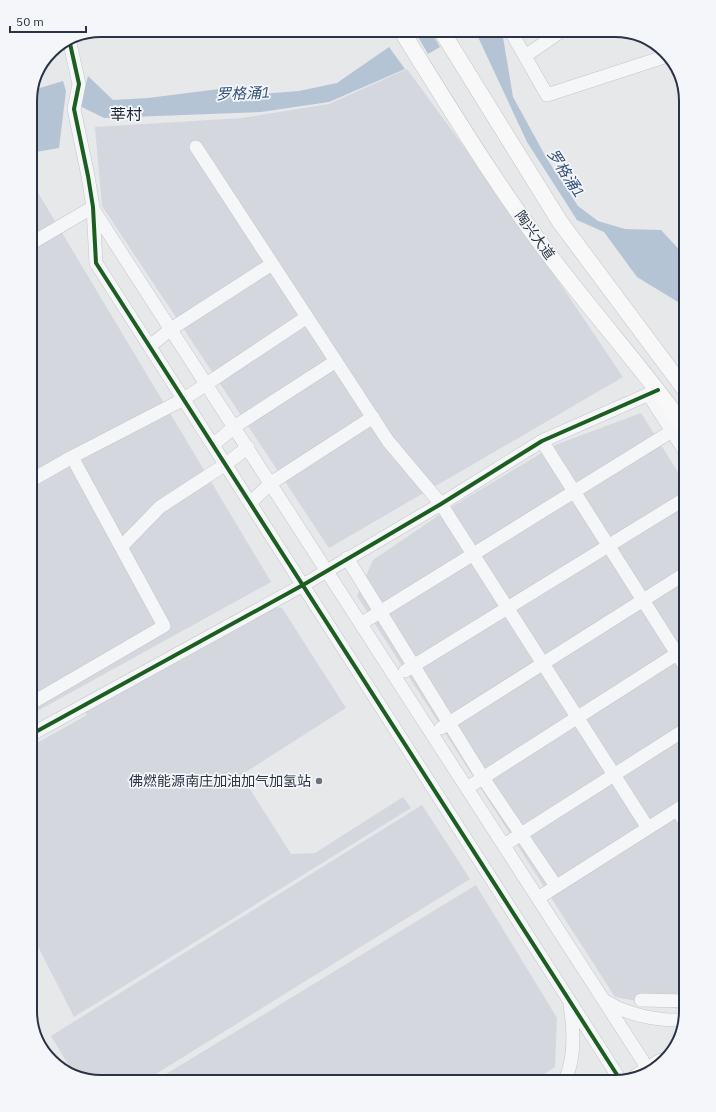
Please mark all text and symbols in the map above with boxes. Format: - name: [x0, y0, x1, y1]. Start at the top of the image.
- scale bar: [10, 8, 86, 34]
- text: 50 m: [16, 14, 44, 29]
- water label: 罗格涌1: [216, 83, 270, 103]
- district label: 莘村: [110, 104, 142, 124]
- water label: 罗格涌1: [543, 145, 589, 201]
- street label: 陶兴大道: [511, 207, 559, 263]
- place label: 佛燃能源南庄加油加气加氢站: [129, 772, 311, 790]
- marker: 佛燃能源南庄加油加气加氢站: [314, 776, 324, 786]

